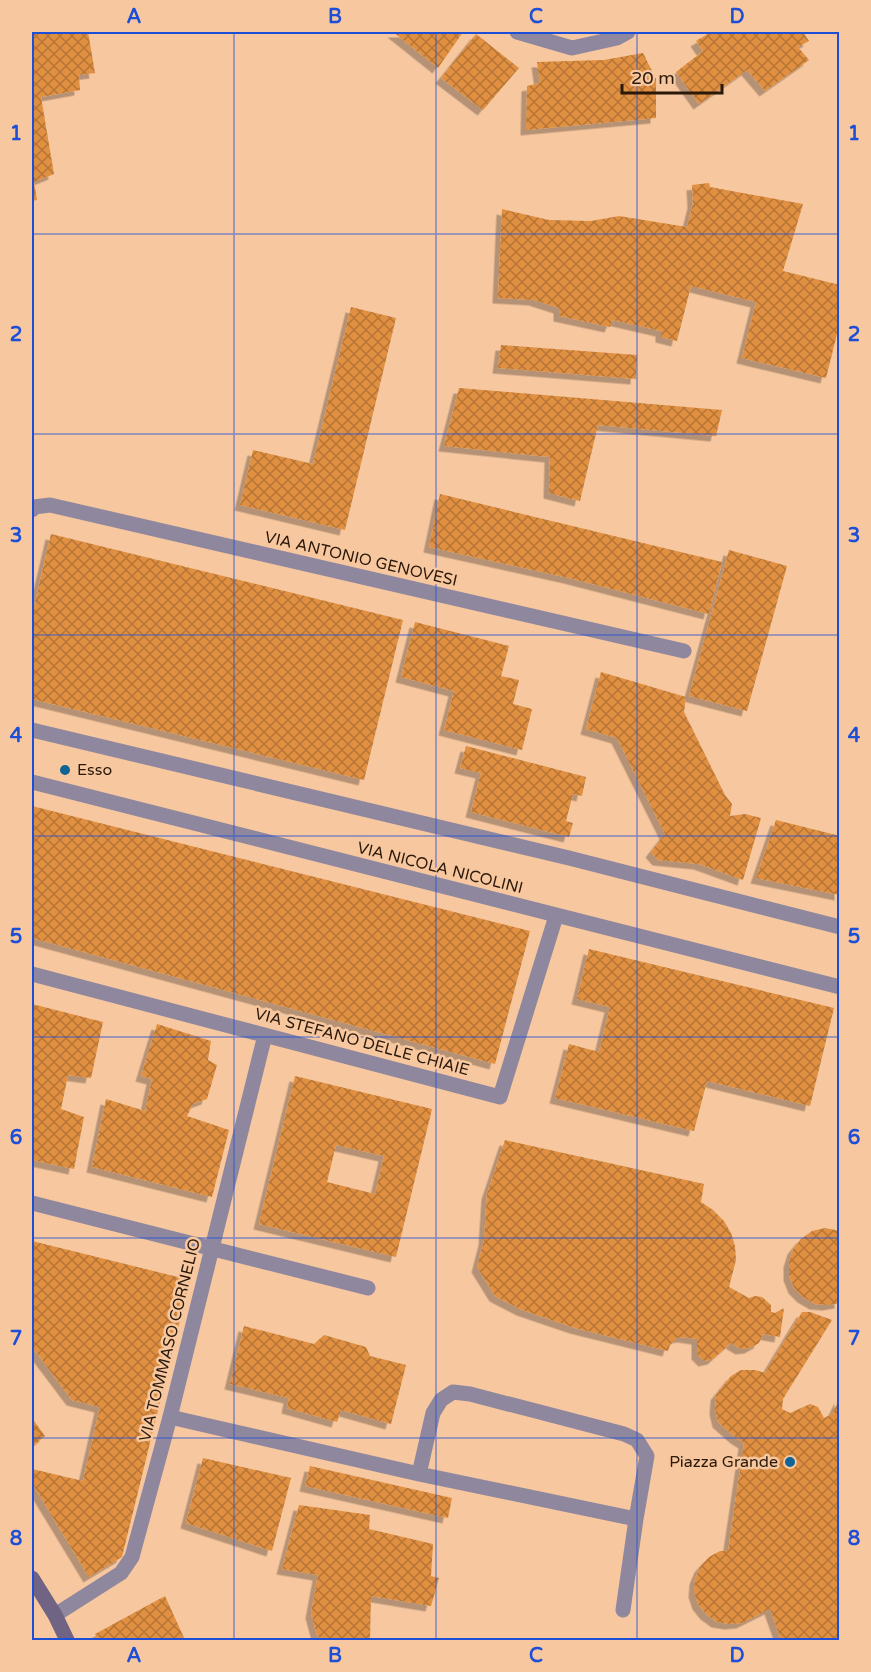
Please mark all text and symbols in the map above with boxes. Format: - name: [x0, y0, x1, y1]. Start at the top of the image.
- text: A: [127, 5, 142, 29]
- text: B: [328, 5, 342, 29]
- text: C: [529, 5, 543, 29]
- text: D: [729, 5, 745, 29]
- scale bar: [622, 57, 722, 95]
- text: 20 m: [631, 67, 675, 89]
- text: 1: [10, 122, 22, 146]
- text: 1: [848, 122, 860, 146]
- text: 2: [10, 323, 22, 347]
- text: 2: [848, 323, 860, 347]
- text: 3: [10, 524, 22, 548]
- text: 3: [848, 524, 860, 548]
- street label: VIA ANTONIO GENOVESI: [263, 527, 459, 591]
- text: 4: [10, 724, 23, 748]
- text: 4: [848, 724, 861, 748]
- place label: Esso: [77, 760, 112, 780]
- marker: Esso: [58, 763, 72, 777]
- street label: VIA NICOLA NICOLINI: [355, 838, 525, 898]
- text: 5: [10, 925, 22, 949]
- text: 5: [848, 925, 860, 949]
- street label: VIA STEFANO DELLE CHIAIE: [253, 1004, 471, 1080]
- text: 6: [10, 1126, 22, 1150]
- text: 6: [848, 1126, 860, 1150]
- street label: VIA TOMMASO CORNELIO: [135, 1236, 205, 1444]
- text: 7: [10, 1327, 22, 1351]
- text: 7: [848, 1327, 860, 1351]
- place label: Piazza Grande: [669, 1452, 778, 1472]
- marker: Piazza Grande: [783, 1455, 797, 1469]
- text: 8: [10, 1527, 22, 1551]
- text: 8: [848, 1527, 860, 1551]
- text: A: [127, 1644, 142, 1668]
- text: B: [328, 1644, 342, 1668]
- text: C: [529, 1644, 543, 1668]
- text: D: [729, 1644, 745, 1668]

